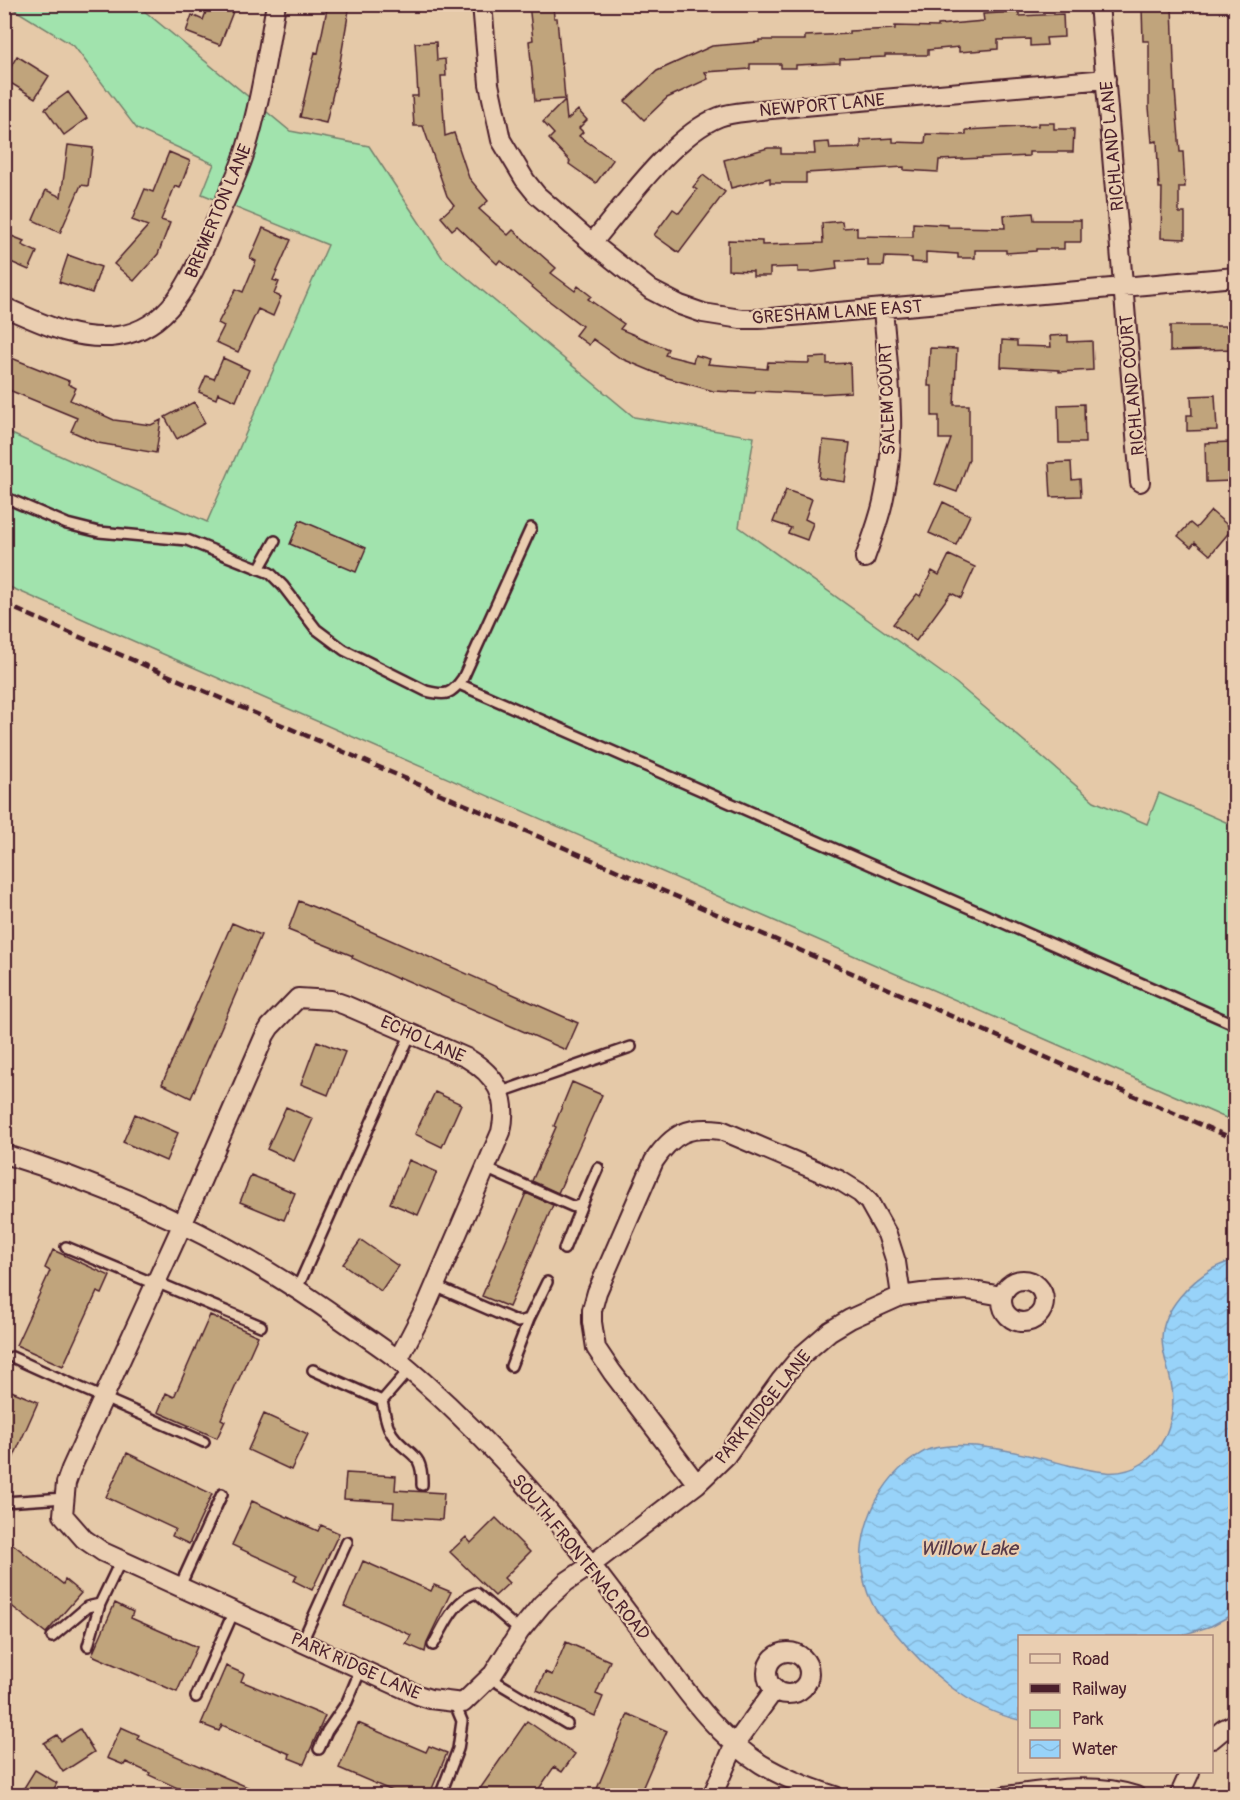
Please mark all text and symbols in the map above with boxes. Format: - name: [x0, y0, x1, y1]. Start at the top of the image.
- street label: RICHLAND LANE: [1095, 80, 1130, 212]
- street label: NEWPORT LANE: [758, 89, 886, 122]
- street label: BREMERTON LANE: [180, 141, 257, 282]
- street label: GRESHAM LANE EAST: [751, 295, 923, 330]
- street label: RICHLAND COURT: [1115, 314, 1150, 456]
- street label: SALEM COURT: [874, 342, 901, 456]
- street label: ECHO LANE: [377, 1011, 469, 1068]
- street label: PARK RIDGE LANE: [710, 1346, 816, 1469]
- street label: SOUTH FRONTENAC ROAD: [506, 1469, 655, 1645]
- water label: Willow Lake: [920, 1536, 1020, 1561]
- street label: PARK RIDGE LANE: [287, 1627, 425, 1705]
- legend: [1018, 1635, 1213, 1773]
- text: Road: [1072, 1648, 1109, 1671]
- text: Railway: [1072, 1678, 1127, 1701]
- text: Park: [1072, 1708, 1104, 1731]
- text: Water: [1072, 1738, 1118, 1761]

